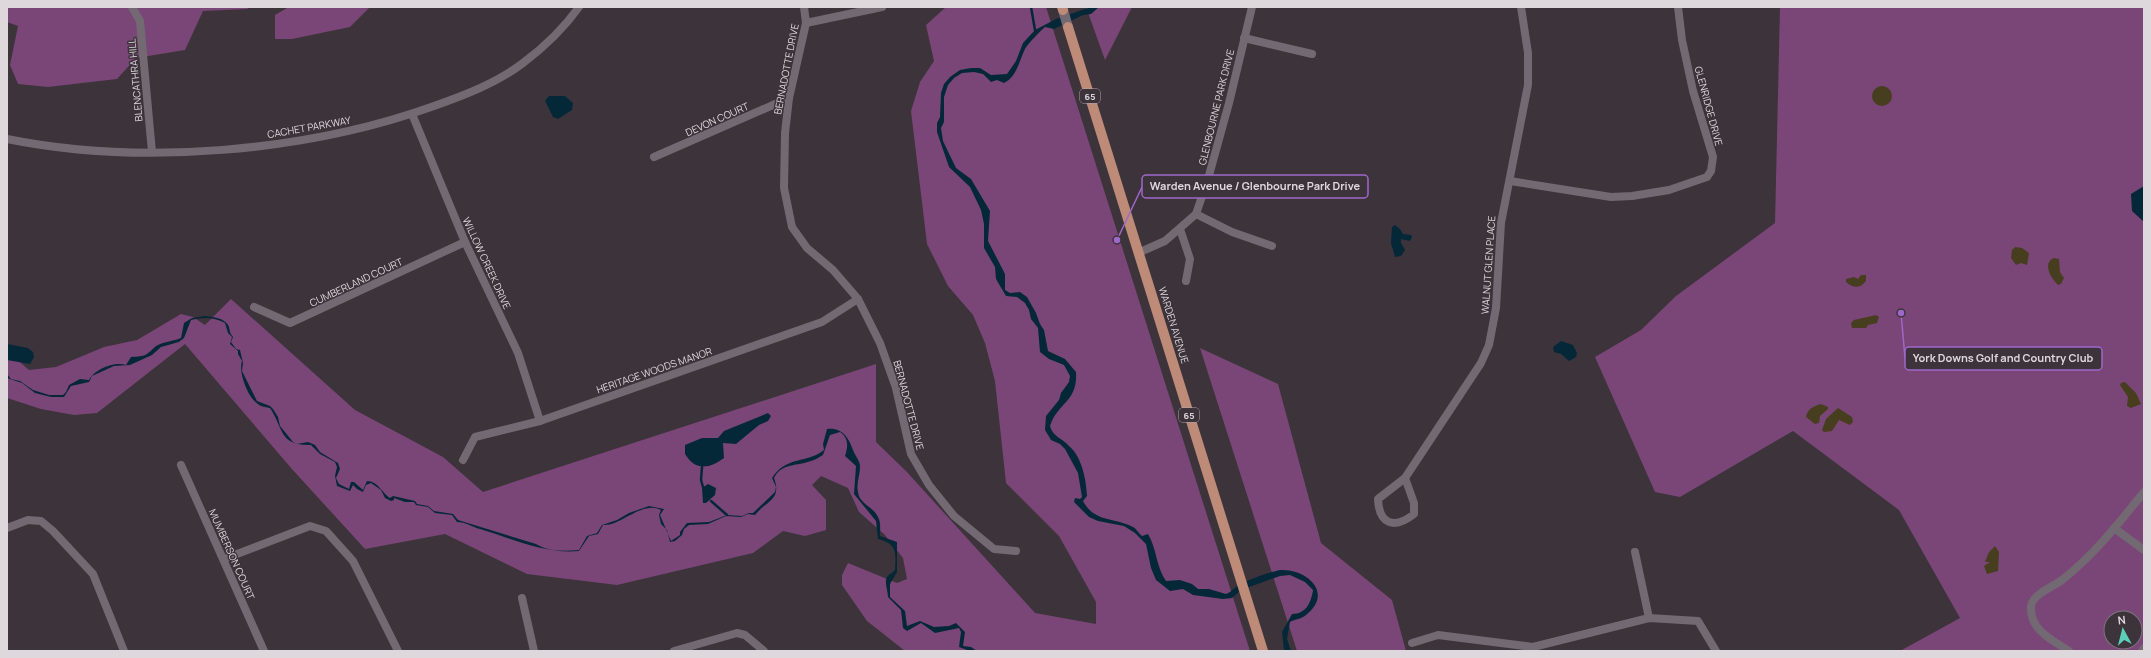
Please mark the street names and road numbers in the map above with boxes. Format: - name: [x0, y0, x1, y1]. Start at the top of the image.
- street label: BERNADOTTE DRIVE: [770, 22, 802, 116]
- street label: BLENCATHRA HILL: [124, 38, 146, 122]
- street label: GLENBOURNE PARK DRIVE: [1195, 47, 1237, 166]
- street label: GLENRIDGE DRIVE: [1692, 65, 1726, 148]
- road number: 65: [1080, 89, 1100, 103]
- street label: DEVON COURT: [683, 99, 751, 139]
- street label: CACHET PARKWAY: [266, 113, 352, 141]
- street label: WILLOW CREEK DRIVE: [460, 215, 515, 311]
- street label: WALNUT GLEN PLACE: [1478, 215, 1498, 315]
- street label: CUMBERLAND COURT: [307, 254, 405, 310]
- street label: WARDEN AVENUE: [1156, 285, 1192, 365]
- street label: HERITAGE WOODS MANOR: [594, 344, 714, 396]
- street label: BERNADOTTE DRIVE: [890, 359, 928, 452]
- road number: 65: [1179, 408, 1199, 422]
- street label: MUMBERSON COURT: [206, 506, 258, 602]

